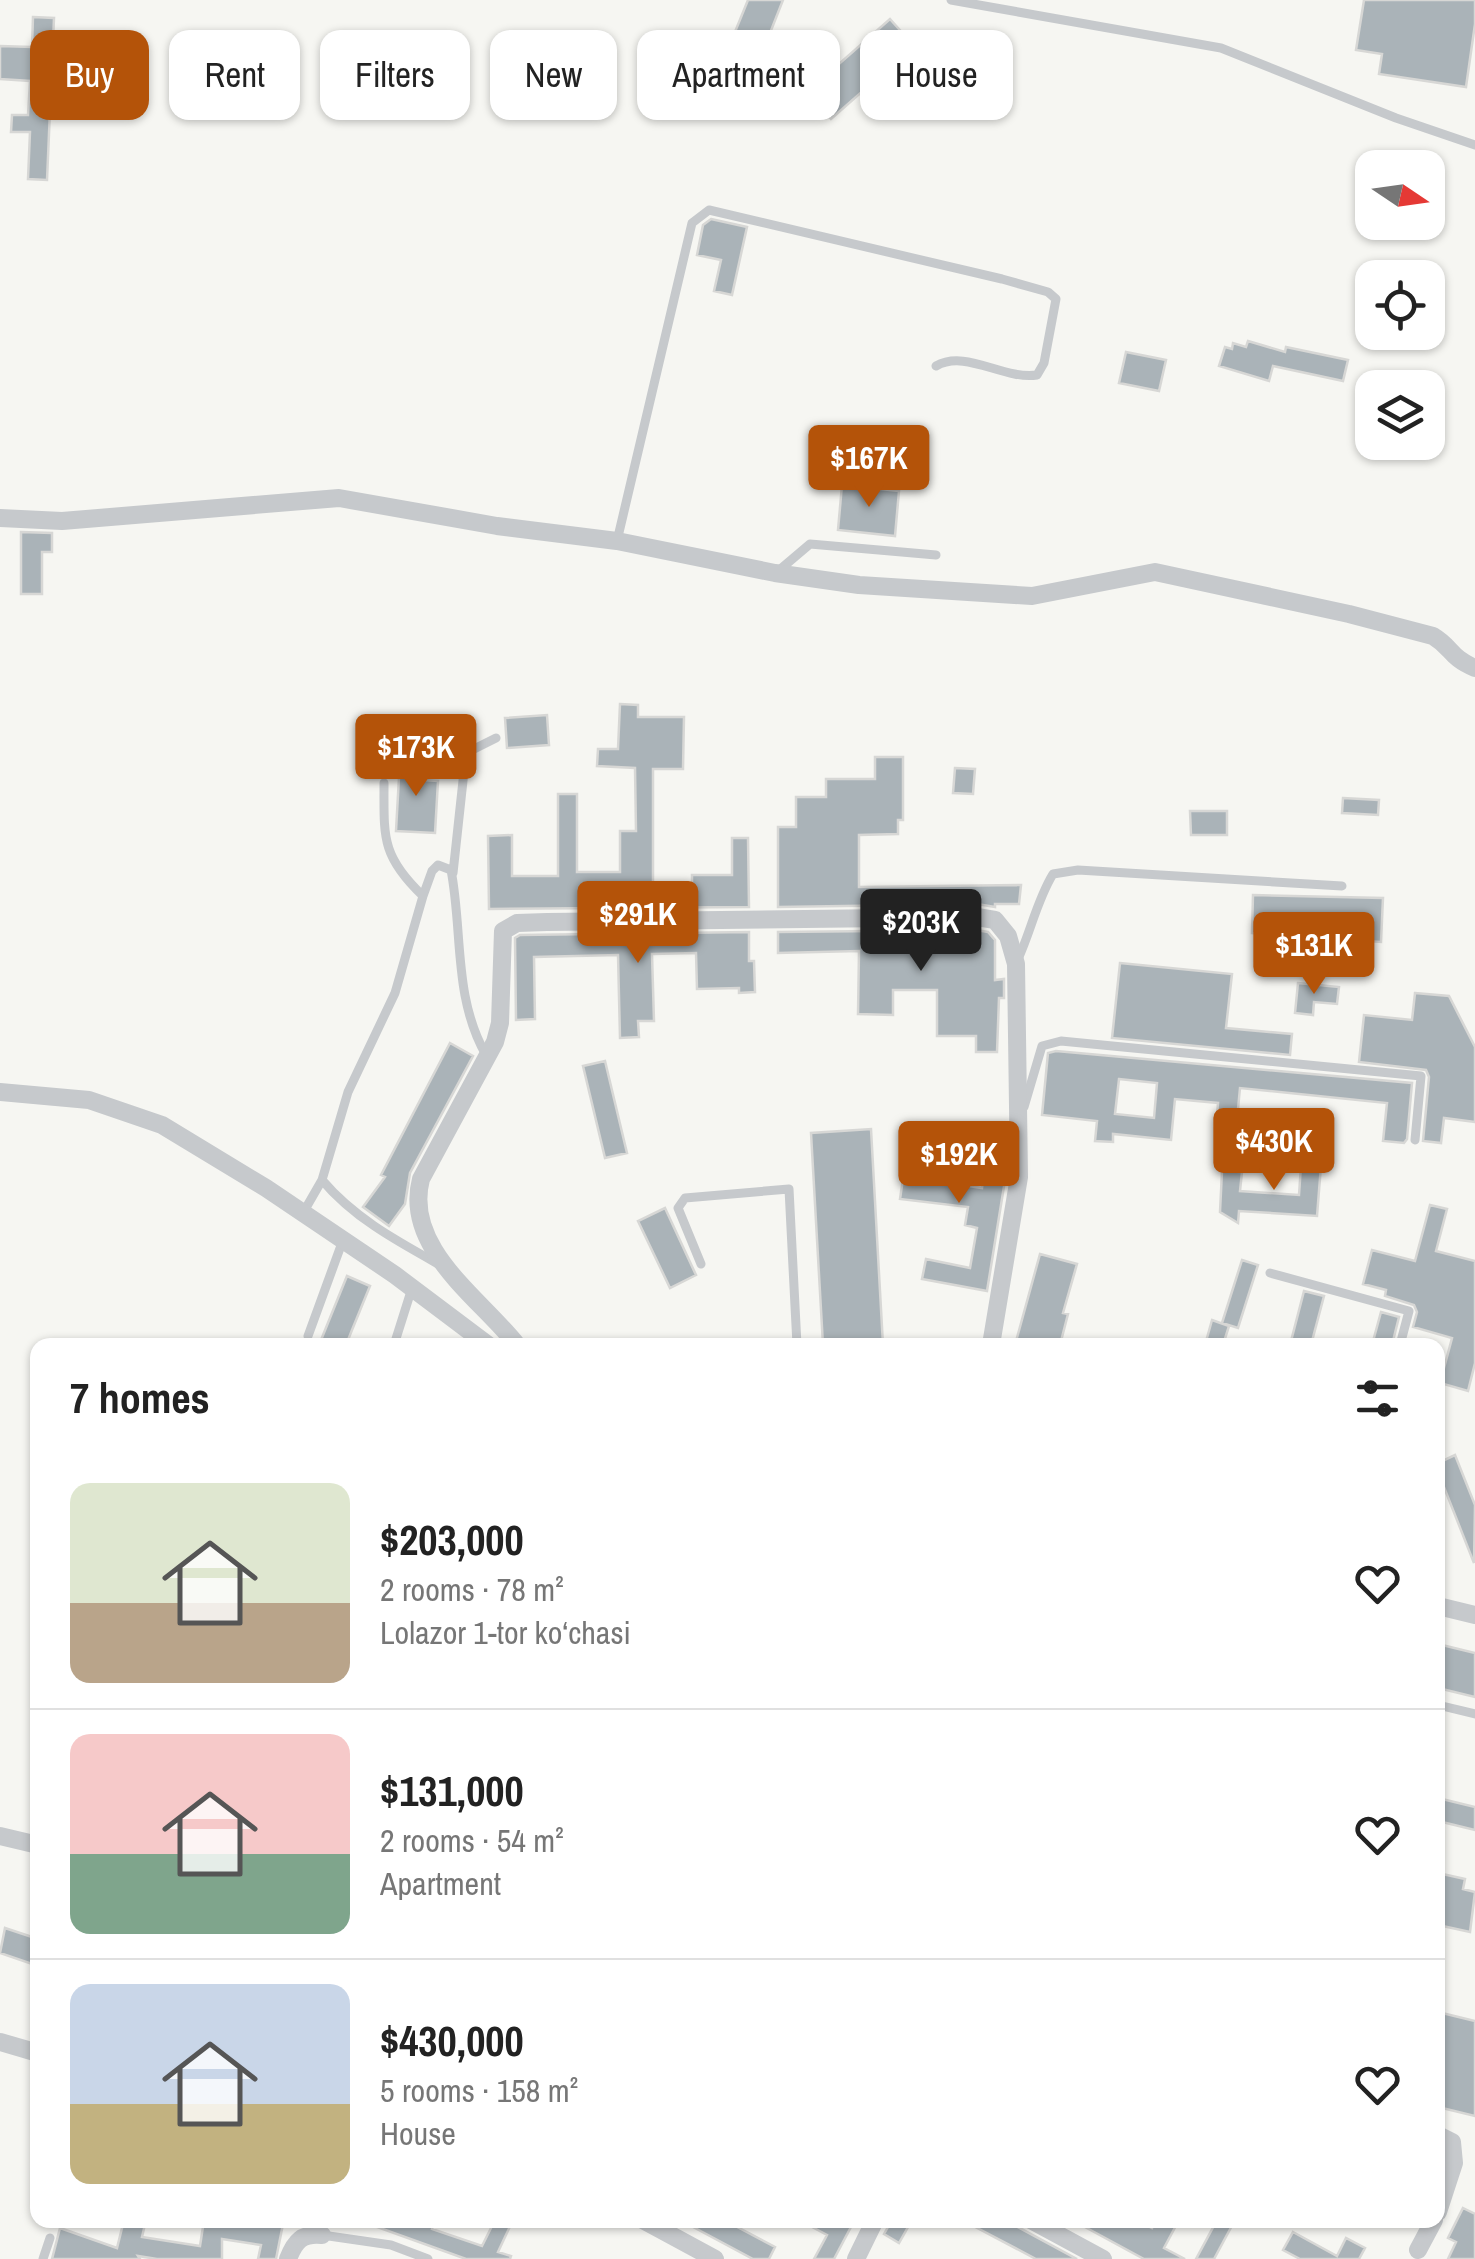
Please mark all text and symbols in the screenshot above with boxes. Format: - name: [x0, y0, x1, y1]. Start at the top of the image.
- chip: Buy: [30, 30, 149, 120]
- chip: Rent: [169, 30, 300, 120]
- chip: Filters: [320, 30, 470, 120]
- chip: New: [490, 30, 617, 120]
- chip: Apartment: [637, 30, 840, 120]
- chip: House: [860, 30, 1013, 120]
- north arrow: [1355, 150, 1445, 240]
- map controls: [1355, 150, 1445, 460]
- button: locate: [1355, 260, 1445, 350]
- button: layers: [1355, 370, 1445, 460]
- pin: $167K: [799, 425, 939, 510]
- text: $167K: [830, 436, 908, 479]
- pin: $173K: [346, 714, 486, 799]
- text: $173K: [377, 725, 455, 768]
- pin: $291K: [568, 881, 708, 966]
- pin: $203K: [851, 889, 991, 974]
- text: $291K: [599, 892, 677, 935]
- text: $203K: [882, 900, 960, 943]
- pin: $131K: [1244, 912, 1384, 997]
- text: $131K: [1275, 923, 1353, 966]
- pin: $430K: [1204, 1108, 1344, 1193]
- text: $430K: [1235, 1119, 1313, 1162]
- pin: $192K: [889, 1121, 1029, 1206]
- text: $192K: [920, 1132, 998, 1175]
- text: 7 homes: [70, 1370, 210, 1426]
- icon: filters: [1350, 1371, 1405, 1426]
- text: $203,000: [380, 1512, 524, 1568]
- icon: home: [150, 1523, 270, 1643]
- icon: heart: [1350, 1556, 1405, 1611]
- text: 2 rooms · 78 m²: [380, 1568, 564, 1611]
- text: Lolazor 1-tor ko‘chasi: [380, 1611, 631, 1654]
- text: $131,000: [380, 1763, 524, 1819]
- icon: home: [150, 1774, 270, 1894]
- icon: heart: [1350, 1807, 1405, 1862]
- text: 2 rooms · 54 m²: [380, 1819, 564, 1862]
- text: Apartment: [380, 1862, 501, 1905]
- text: $430,000: [380, 2013, 524, 2069]
- icon: home: [150, 2024, 270, 2144]
- icon: heart: [1350, 2057, 1405, 2112]
- text: 5 rooms · 158 m²: [380, 2069, 578, 2112]
- text: House: [380, 2112, 456, 2155]

